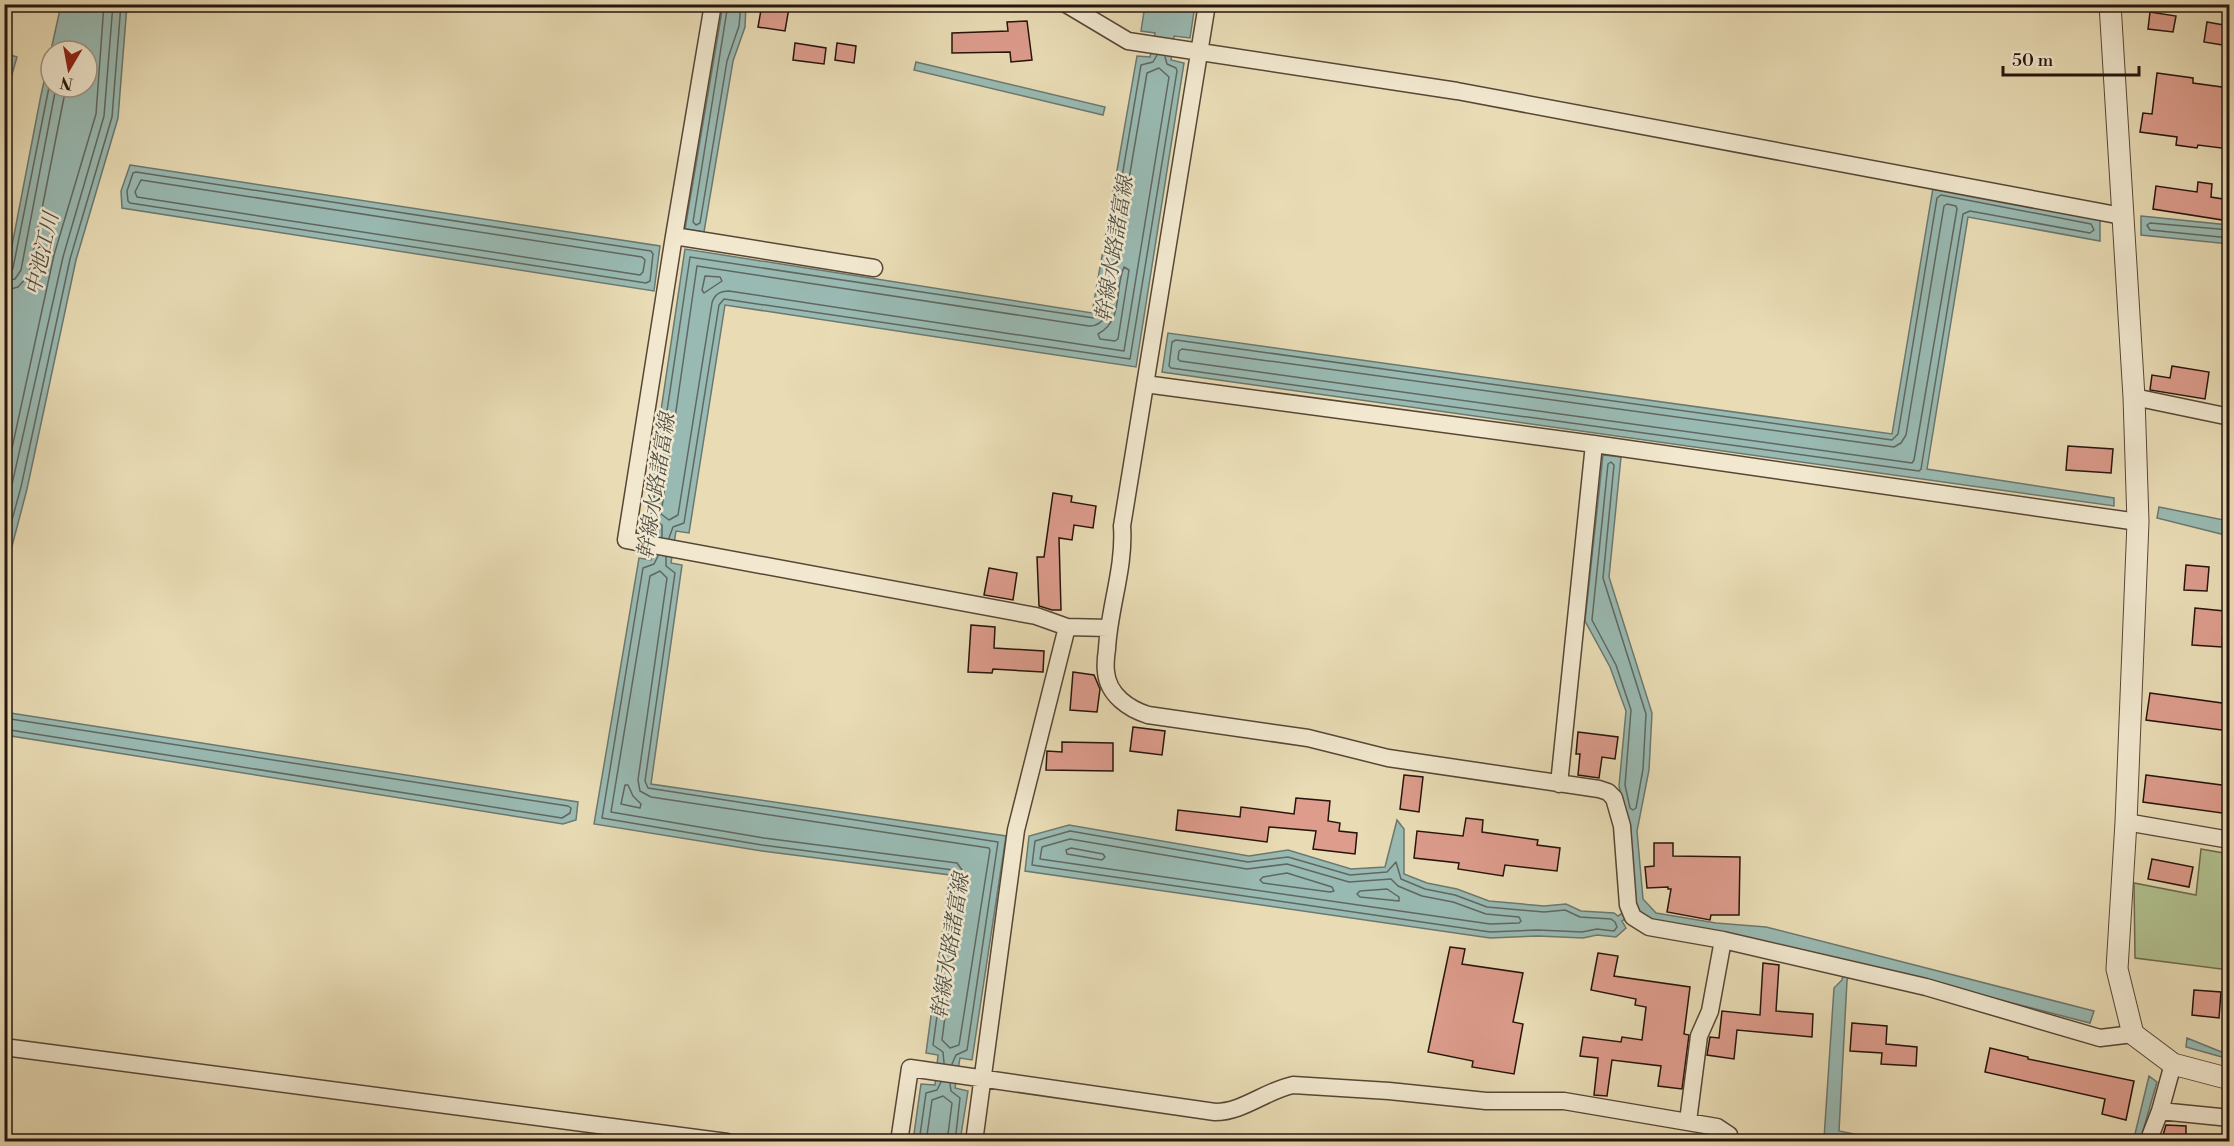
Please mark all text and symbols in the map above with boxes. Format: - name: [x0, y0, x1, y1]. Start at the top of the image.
- north arrow: [39, 39, 99, 99]
- scale bar: [2003, 39, 2140, 77]
- text: 50 m: [2012, 49, 2054, 72]
- text: N: [58, 72, 75, 94]
- water label: 幹線水路諸富線: [1091, 172, 1140, 324]
- water label: 中池江川: [21, 208, 66, 298]
- water label: 幹線水路諸富線: [633, 409, 682, 561]
- water label: 幹線水路諸富線: [927, 869, 976, 1021]

